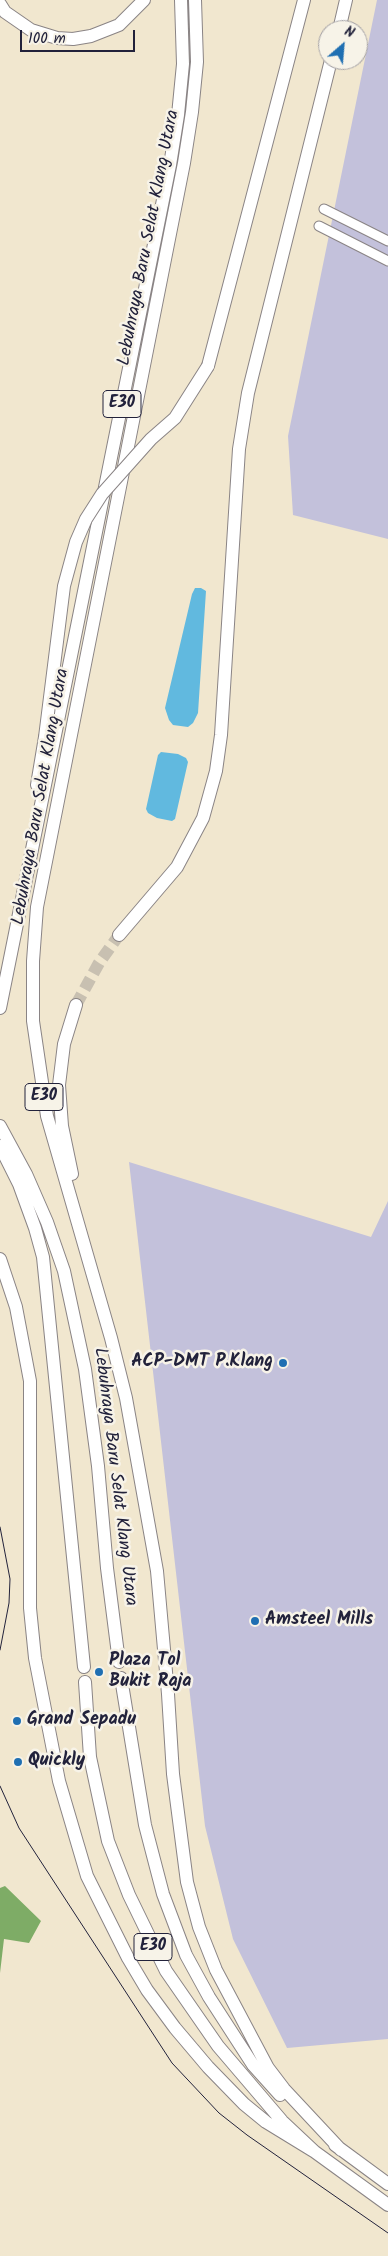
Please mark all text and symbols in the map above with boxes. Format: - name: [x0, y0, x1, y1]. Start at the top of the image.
- scale bar: [22, 20, 138, 52]
- north arrow: [318, 20, 368, 70]
- text: N: [340, 21, 358, 44]
- text: 100 m: [28, 27, 66, 51]
- street label: Lebuhraya Baru Selat Klang Utara: [115, 108, 185, 368]
- road number: E30: [103, 390, 141, 418]
- street label: Lebuhraya Baru Selat Klang Utara: [9, 667, 75, 927]
- road number: E30: [25, 1084, 63, 1110]
- street label: Lebuhraya Baru Selat Klang Utara: [87, 1347, 141, 1607]
- place label: ACP-DMT P.Klang: [131, 1352, 273, 1374]
- marker: ACP-DMT P.Klang: [277, 1357, 289, 1369]
- place label: Amsteel Mills: [265, 1610, 373, 1632]
- marker: Amsteel Mills: [249, 1615, 261, 1627]
- place label: Plaza Tol Bukit Raja: [109, 1651, 191, 1694]
- marker: Plaza Tol Bukit Raja: [93, 1666, 105, 1678]
- place label: Grand Sepadu: [27, 1710, 136, 1732]
- marker: Grand Sepadu: [11, 1715, 23, 1727]
- place label: Quickly: [28, 1751, 85, 1773]
- marker: Quickly: [12, 1756, 24, 1768]
- road number: E30: [134, 1934, 172, 1960]

